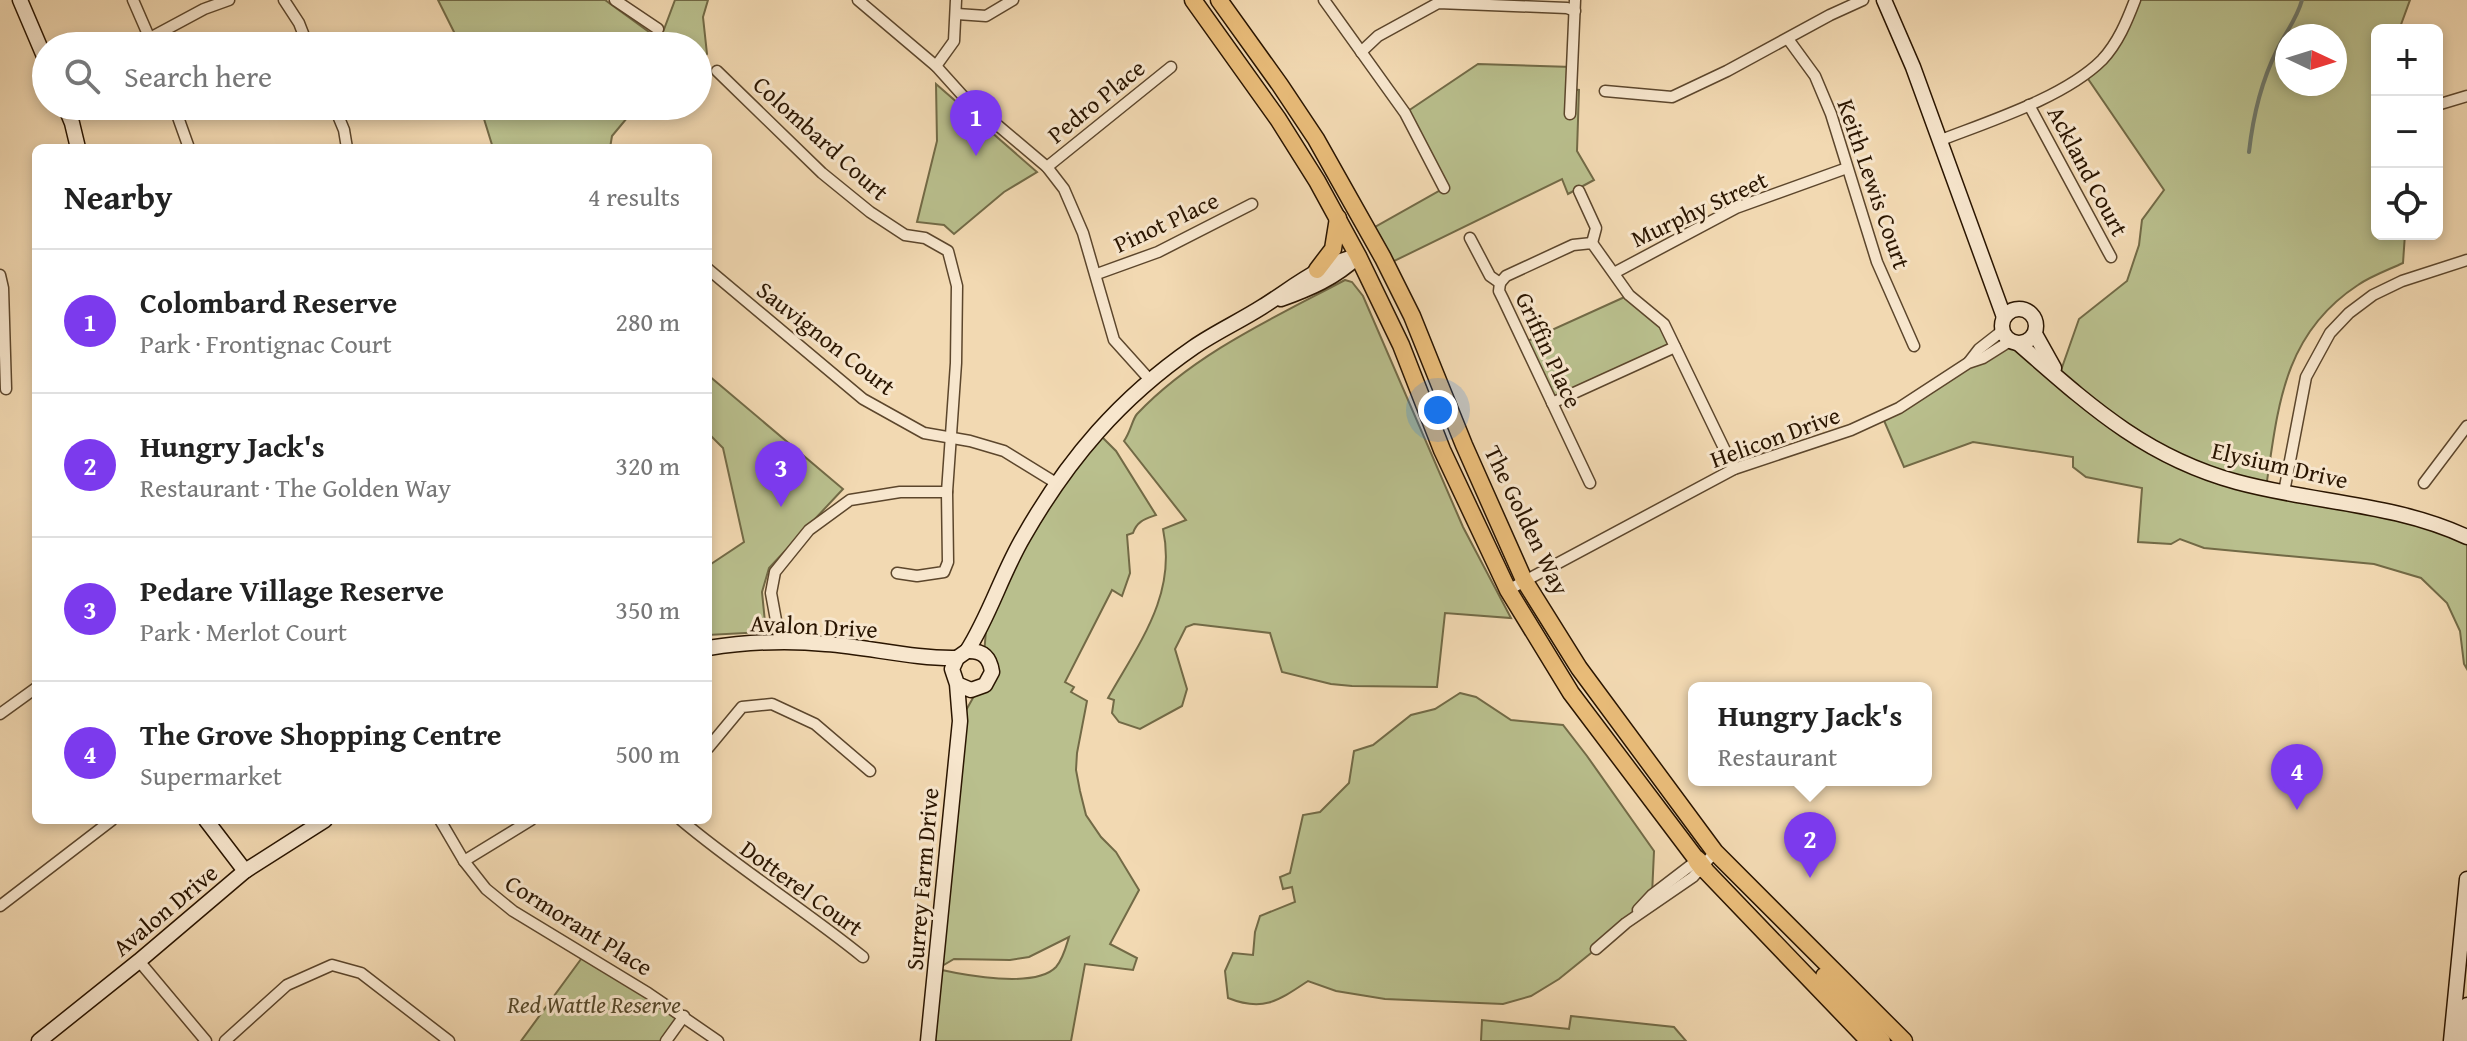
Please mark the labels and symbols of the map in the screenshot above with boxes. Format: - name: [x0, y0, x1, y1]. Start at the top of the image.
- north arrow: [2275, 24, 2347, 96]
- street label: Pedro Place: [1040, 51, 1152, 151]
- street label: Colombard Court: [745, 67, 897, 209]
- pin: 1: [950, 90, 1002, 156]
- street label: Keith Lewis Court: [1829, 94, 1920, 274]
- street label: Ackland Court: [2039, 100, 2137, 243]
- street label: Murphy Street: [1625, 162, 1773, 256]
- street label: Pinot Place: [1108, 182, 1224, 262]
- street label: Sauvignon Court: [749, 273, 903, 404]
- street label: Griffin Place: [1507, 286, 1591, 414]
- your location: [1418, 390, 1458, 430]
- street label: Helicon Drive: [1705, 397, 1845, 477]
- street label: Elysium Drive: [2208, 432, 2352, 498]
- street label: The Golden Way: [1476, 439, 1578, 601]
- pin: 3: [755, 441, 807, 507]
- street label: Avalon Drive: [749, 605, 879, 647]
- pin: 4: [2271, 744, 2323, 810]
- street label: Surrey Farm Drive: [897, 786, 947, 972]
- pin: 2: [1784, 812, 1836, 878]
- street label: Dotterel Court: [733, 831, 871, 945]
- street label: Avalon Drive: [105, 856, 225, 964]
- street label: Cormorant Place: [498, 866, 660, 984]
- park label: Red Wattle Reserve: [506, 987, 681, 1022]

